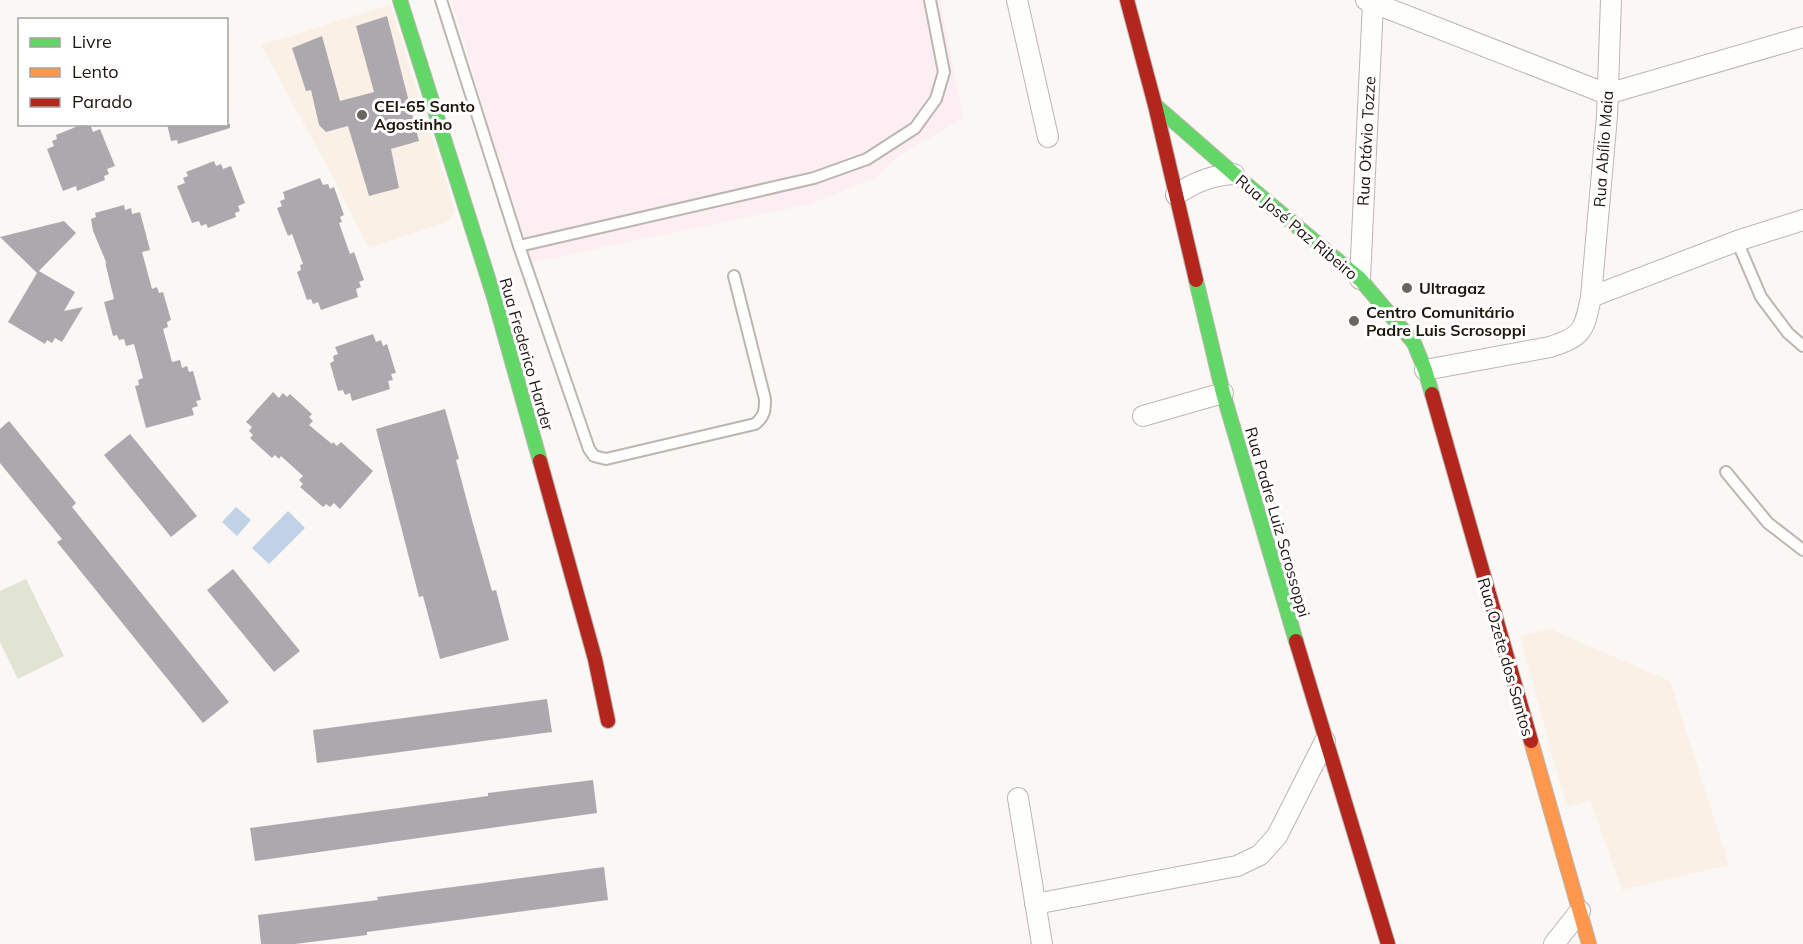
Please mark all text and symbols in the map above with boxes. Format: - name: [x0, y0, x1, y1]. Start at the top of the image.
- legend: [18, 18, 228, 126]
- text: Livre: [72, 30, 112, 53]
- text: Lento: [72, 60, 119, 83]
- street label: Rua Otávio Tozze: [1353, 76, 1379, 206]
- text: Parado: [72, 90, 132, 113]
- street label: Rua Abílio Maia: [1589, 90, 1617, 208]
- place label: CEI-65 Santo Agostinho: [374, 96, 475, 134]
- marker: CEI-65 Santo Agostinho: [355, 108, 369, 122]
- street label: Rua José Paz Ribeiro: [1232, 170, 1362, 284]
- street label: Rua Frederico Harder: [496, 275, 558, 433]
- place label: Ultragaz: [1419, 278, 1486, 298]
- marker: Ultragaz: [1400, 281, 1414, 295]
- place label: Centro Comunitário Padre Luis Scrosoppi: [1366, 302, 1526, 340]
- marker: Centro Comunitário Padre Luis Scrosoppi: [1347, 314, 1361, 328]
- street label: Rua Padre Luiz Scrossoppi: [1241, 425, 1315, 619]
- street label: Rua Ozete dos Santos: [1474, 575, 1538, 739]

